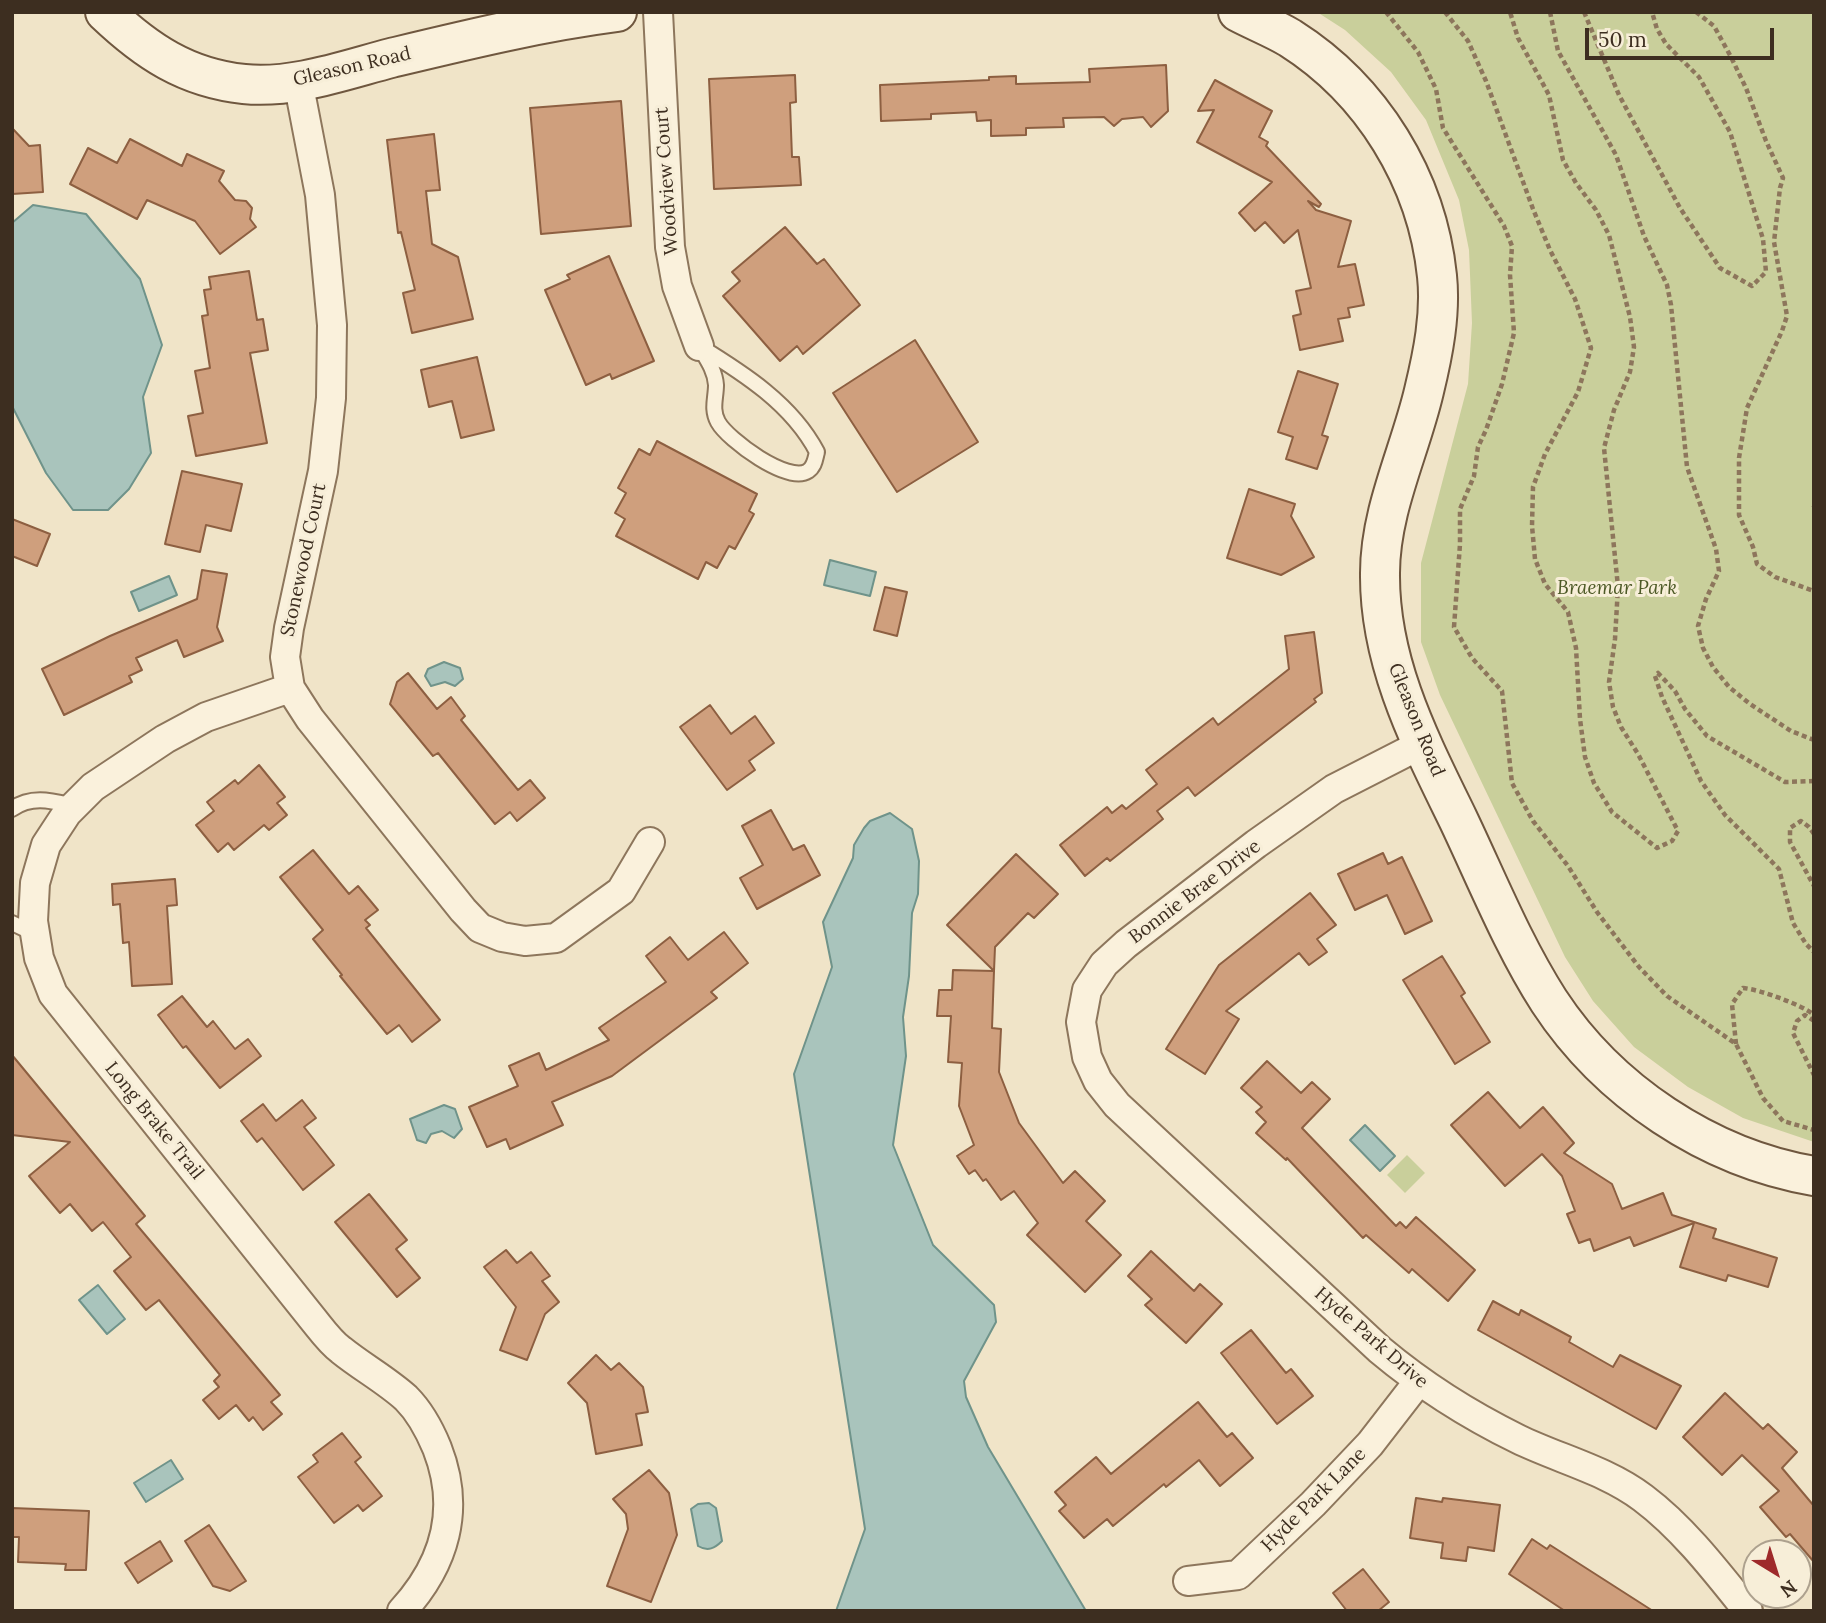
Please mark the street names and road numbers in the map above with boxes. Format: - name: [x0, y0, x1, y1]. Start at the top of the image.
- street label: Gleason Road: [291, 42, 413, 92]
- street label: Woodview Court: [650, 106, 684, 256]
- street label: Stonewood Court: [277, 481, 331, 639]
- street label: Gleason Road: [1383, 660, 1449, 780]
- street label: Bonnie Brae Drive: [1125, 835, 1265, 949]
- street label: Long Brake Trail: [100, 1058, 208, 1184]
- street label: Hyde Park Drive: [1310, 1282, 1432, 1394]
- street label: Hyde Park Lane: [1257, 1443, 1371, 1557]

